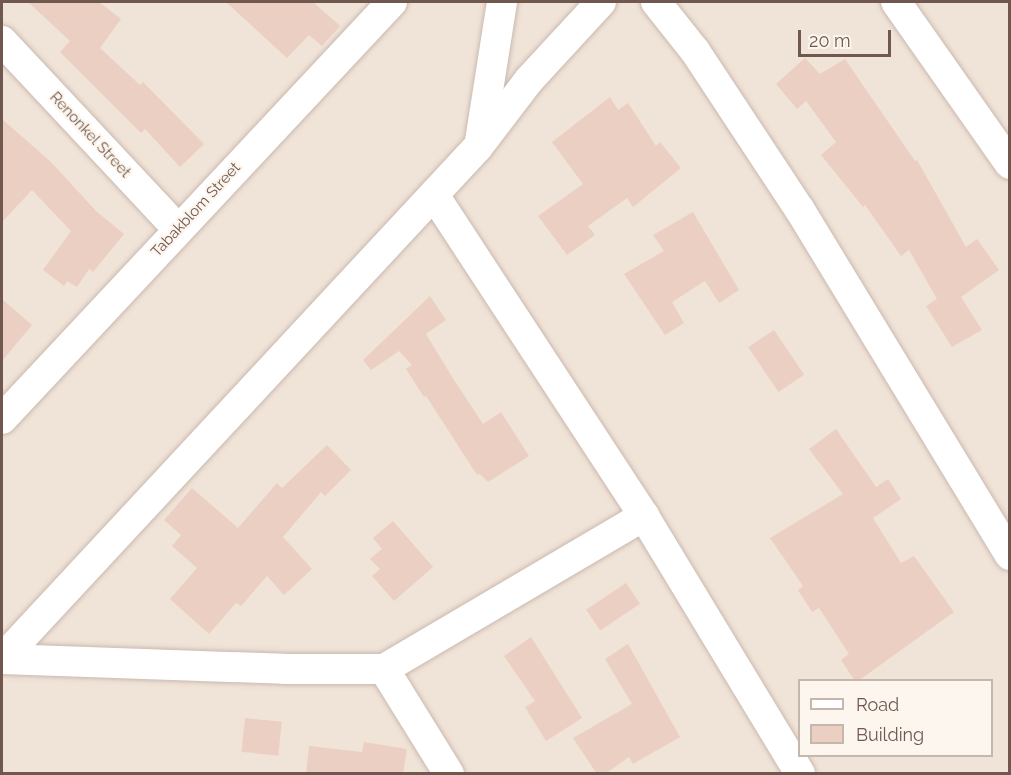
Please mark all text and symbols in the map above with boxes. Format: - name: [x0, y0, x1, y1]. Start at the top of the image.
- scale bar: [801, 18, 894, 56]
- text: 20 m: [809, 30, 851, 51]
- street label: Renonkel Street: [46, 88, 134, 182]
- street label: Tabakblom Street: [148, 159, 244, 261]
- legend: [798, 679, 993, 757]
- text: Road: [856, 694, 899, 715]
- text: Building: [856, 724, 924, 745]

